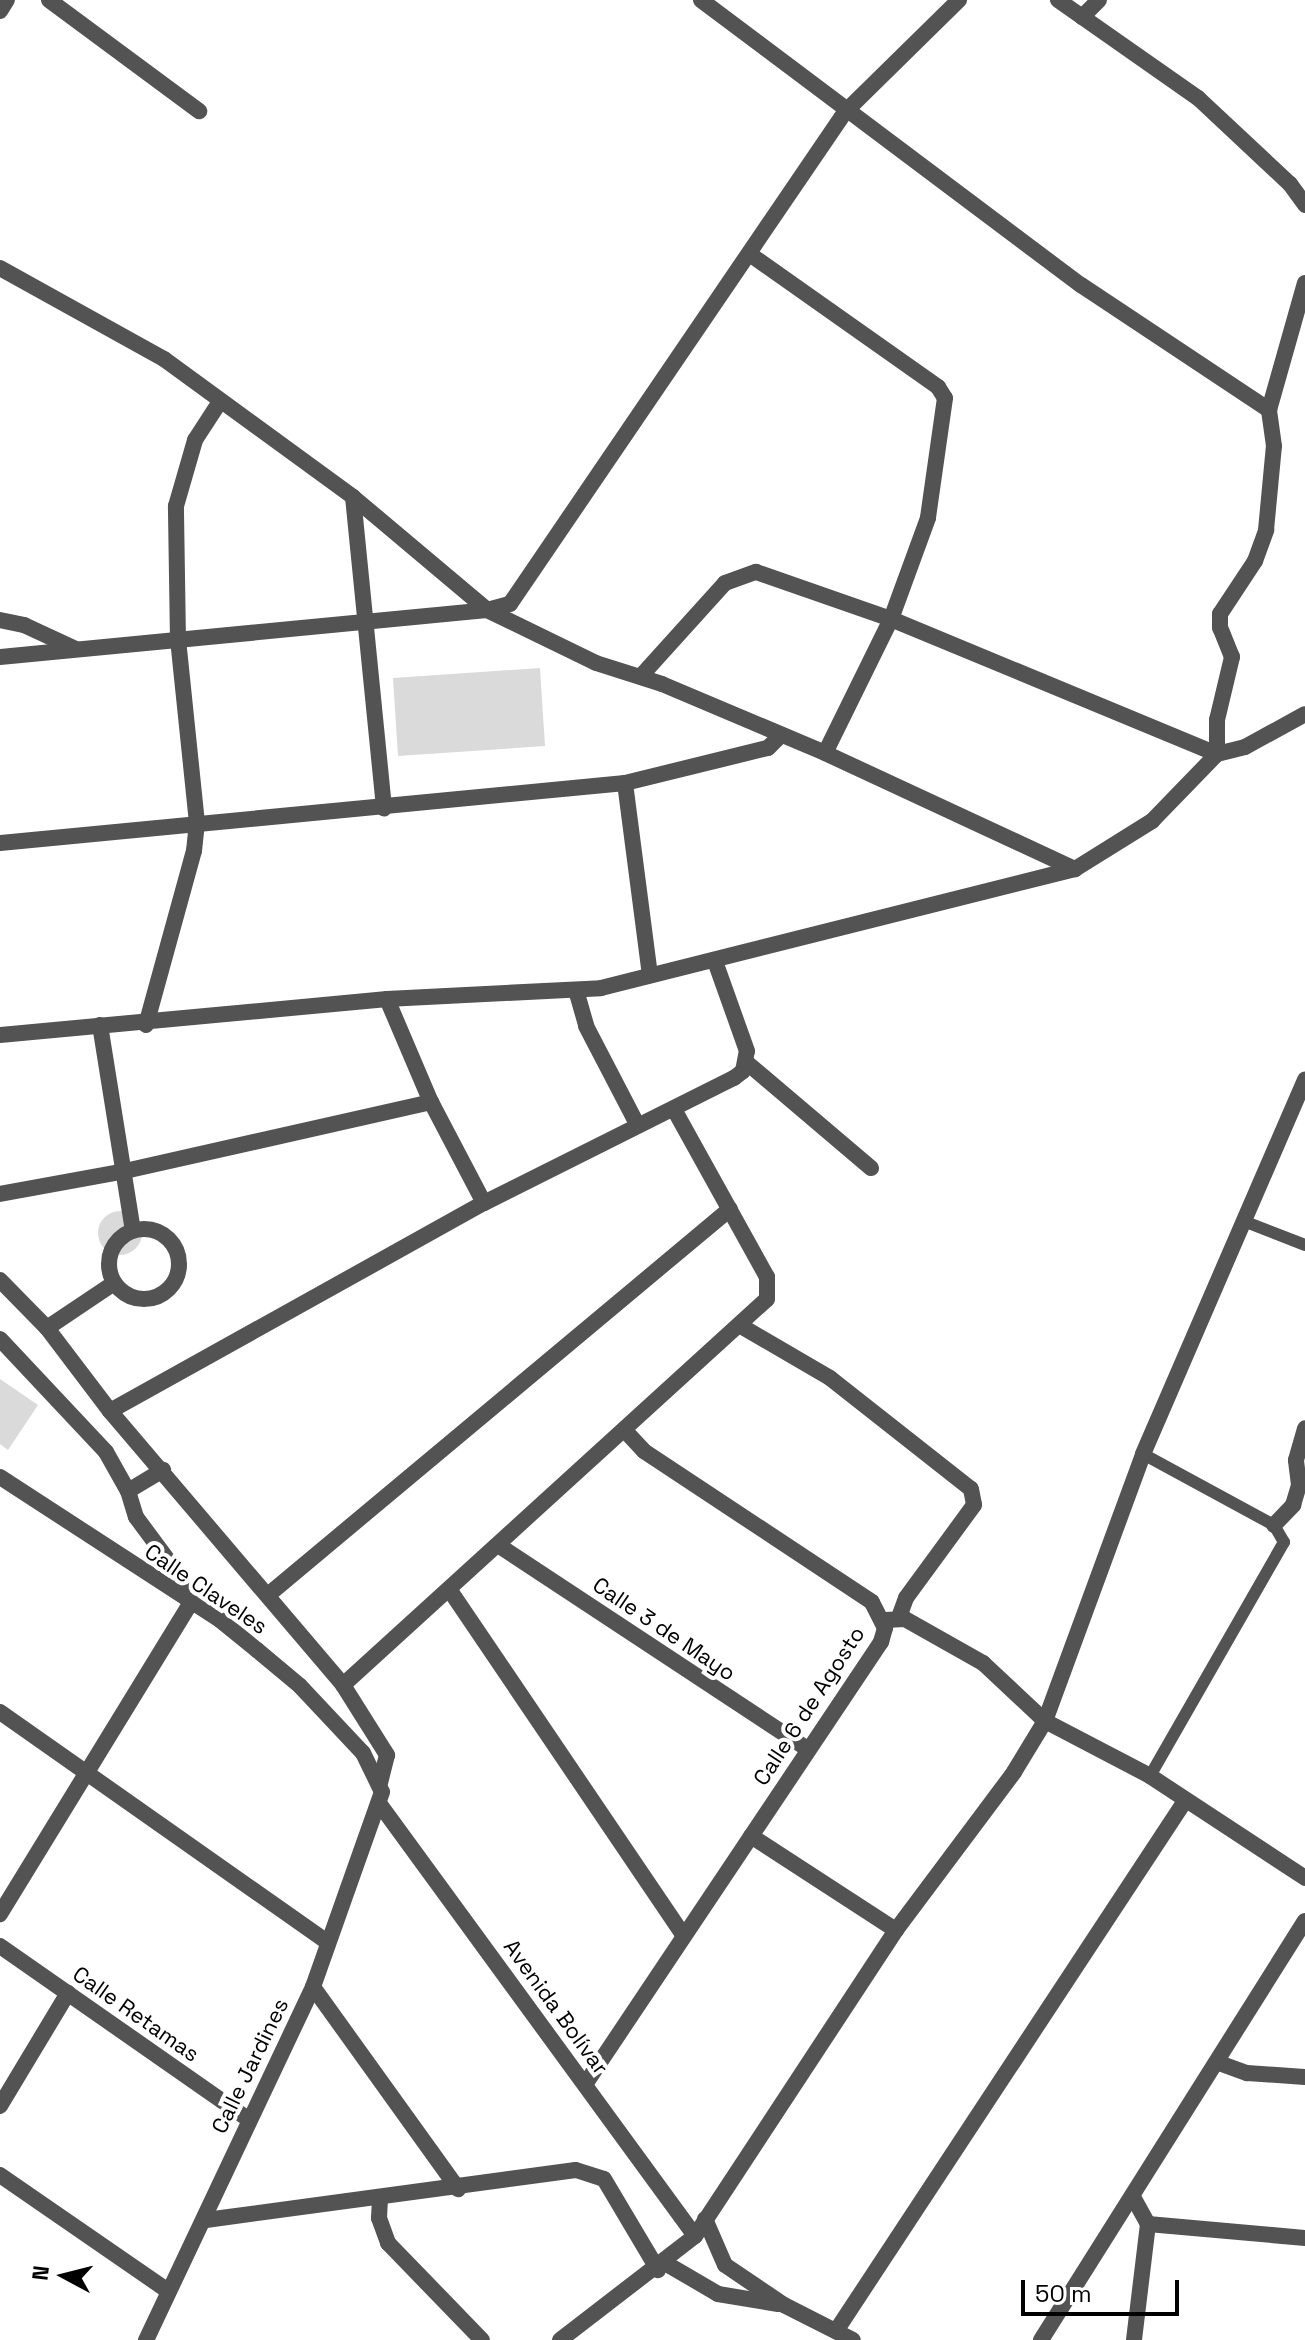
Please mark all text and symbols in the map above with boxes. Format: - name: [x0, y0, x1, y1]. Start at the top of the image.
- street label: Calle Claveles: [140, 1538, 272, 1640]
- street label: Calle 3 de Mayo: [588, 1572, 740, 1686]
- street label: Calle 6 de Agosto: [748, 1621, 870, 1791]
- street label: Avenida Bolívar: [498, 1934, 614, 2080]
- street label: Calle Retamas: [68, 1961, 204, 2067]
- street label: Calle Jardines: [206, 1994, 294, 2138]
- north arrow: [24, 2236, 104, 2316]
- text: N: [25, 2264, 55, 2282]
- scale bar: [1025, 2264, 1183, 2314]
- text: 50 m: [1035, 2278, 1092, 2309]

